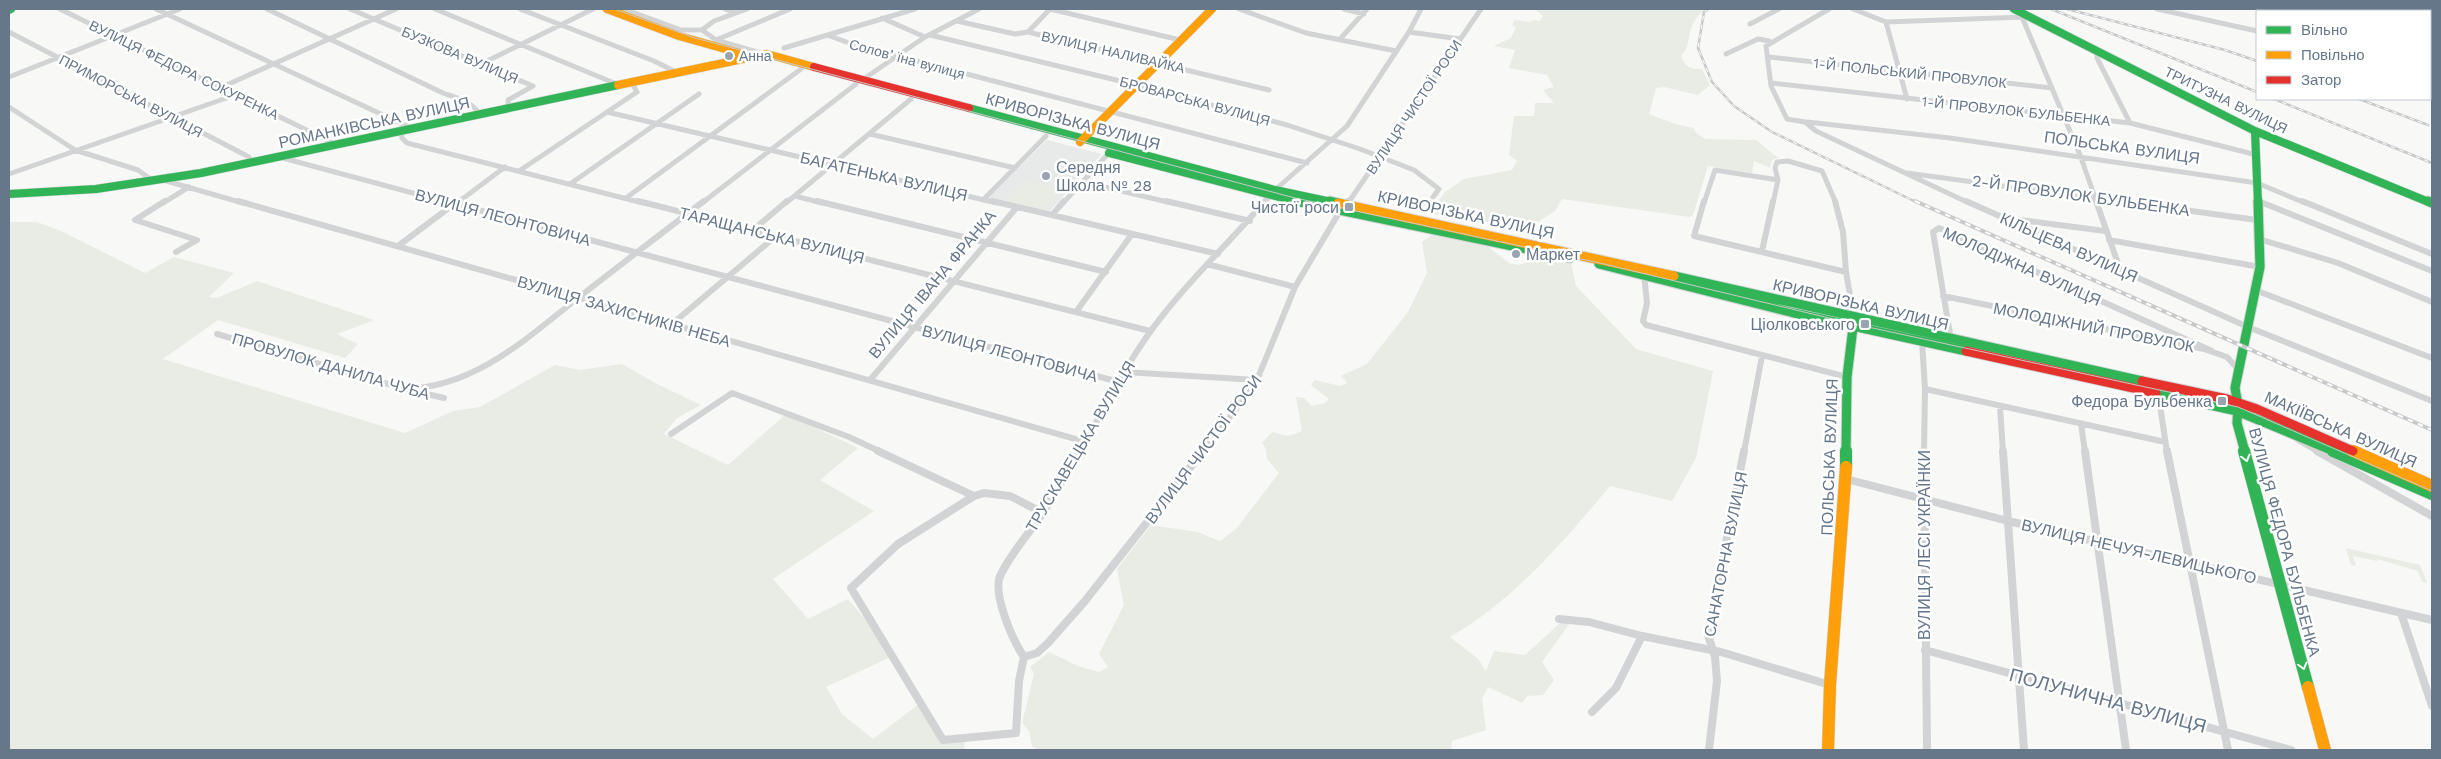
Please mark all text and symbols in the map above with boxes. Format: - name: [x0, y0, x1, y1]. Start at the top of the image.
- legend: [2256, 10, 2431, 100]
- street label: ВУЛИЦЯ ФЕДОРА СОКУРЕНКА: [87, 17, 282, 123]
- text: Вільно: [2301, 21, 2348, 39]
- street label: БУЗКОВА ВУЛИЦЯ: [399, 23, 521, 87]
- street label: ВУЛИЦЯ НАЛИВАЙКА: [1040, 27, 1187, 76]
- street label: Соловʼїна вулиця: [847, 36, 967, 82]
- street label: ВУЛИЦЯ ЧИСТОЇ РОСИ: [1363, 37, 1465, 177]
- text: Повільно: [2301, 46, 2365, 64]
- place label: Анна: [739, 48, 772, 64]
- marker: Анна: [723, 50, 735, 62]
- street label: ПРИМОРСЬКА ВУЛИЦЯ: [57, 51, 205, 141]
- street label: 1-Й ПОЛЬСЬКИЙ ПРОВУЛОК: [1813, 54, 2008, 91]
- street label: ТРИТУЗНА ВУЛИЦЯ: [2162, 63, 2290, 137]
- text: Затор: [2301, 71, 2341, 89]
- street label: БРОВАРСЬКА ВУЛИЦЯ: [1118, 73, 1272, 129]
- street label: КРИВОРІЗЬКА ВУЛИЦЯ: [983, 89, 1162, 154]
- street label: 1-Й ПРОВУЛОК БУЛЬБЕНКА: [1921, 92, 2112, 129]
- street label: РОМАНКІВСЬКА ВУЛИЦЯ: [277, 93, 471, 152]
- street label: ПОЛЬСЬКА ВУЛИЦЯ: [2043, 127, 2201, 168]
- street label: БАГАТЕНЬКА ВУЛИЦЯ: [798, 148, 969, 205]
- place label: Середня Школа № 28: [1056, 158, 1152, 195]
- marker: Середня Школа № 28: [1040, 170, 1052, 182]
- street label: 2-Й ПРОВУЛОК БУЛЬБЕНКА: [1971, 171, 2191, 220]
- street label: ВУЛИЦЯ ЛЕОНТОВИЧА: [413, 185, 593, 250]
- street label: КРИВОРІЗЬКА ВУЛИЦЯ: [1376, 186, 1556, 242]
- place label: Чистої роси: [1251, 198, 1339, 217]
- marker: Чистої роси: [1343, 201, 1355, 213]
- street label: ТАРАЩАНСЬКА ВУЛИЦЯ: [677, 203, 866, 268]
- street label: ВУЛИЦЯ ІВАНА ФРАНКА: [865, 206, 1000, 362]
- street label: КІЛЬЦЕВА ВУЛИЦЯ: [1997, 209, 2141, 286]
- street label: МОЛОДІЖНА ВУЛИЦЯ: [1940, 223, 2104, 310]
- place label: Маркет: [1526, 245, 1581, 264]
- marker: Маркет: [1510, 248, 1522, 260]
- street label: ВУЛИЦЯ ЗАХИСНИКІВ НЕБА: [515, 272, 733, 351]
- street label: КРИВОРІЗЬКА ВУЛИЦЯ: [1771, 275, 1951, 334]
- street label: МОЛОДІЖНИЙ ПРОВУЛОК: [1992, 299, 2197, 356]
- place label: Ціолковського: [1751, 315, 1855, 334]
- marker: Ціолковського: [1859, 318, 1871, 330]
- street label: ВУЛИЦЯ ЛЕОНТОВИЧА: [920, 321, 1100, 386]
- street label: ПРОВУЛОК ДАНИЛА ЧУБА: [230, 329, 432, 404]
- street label: ТРУСКАВЕЦЬКА ВУЛИЦЯ: [1022, 357, 1139, 535]
- street label: ВУЛИЦЯ ЧИСТОЇ РОСИ: [1141, 371, 1265, 527]
- street label: ПОЛЬСЬКА ВУЛИЦЯ: [1817, 378, 1842, 536]
- street label: МАКІЇВСЬКА ВУЛИЦЯ: [2262, 387, 2420, 472]
- place label: Федора Бульбенка: [2071, 392, 2212, 411]
- marker: Федора Бульбенка: [2216, 395, 2228, 407]
- street label: ВУЛИЦЯ ФЕДОРА БУЛЬБЕНКА: [2245, 426, 2324, 659]
- street label: ВУЛИЦЯ ЛЕСІ УКРАЇНКИ: [1915, 450, 1934, 640]
- one-way arrow: [2240, 454, 2251, 463]
- street label: САНАТОРНА ВУЛИЦЯ: [1700, 470, 1751, 638]
- street label: ВУЛИЦЯ НЕЧУЯ-ЛЕВИЦЬКОГО: [2020, 515, 2258, 588]
- one-way arrow: [2297, 661, 2307, 669]
- street label: ПОЛУНИЧНА ВУЛИЦЯ: [2007, 663, 2209, 738]

